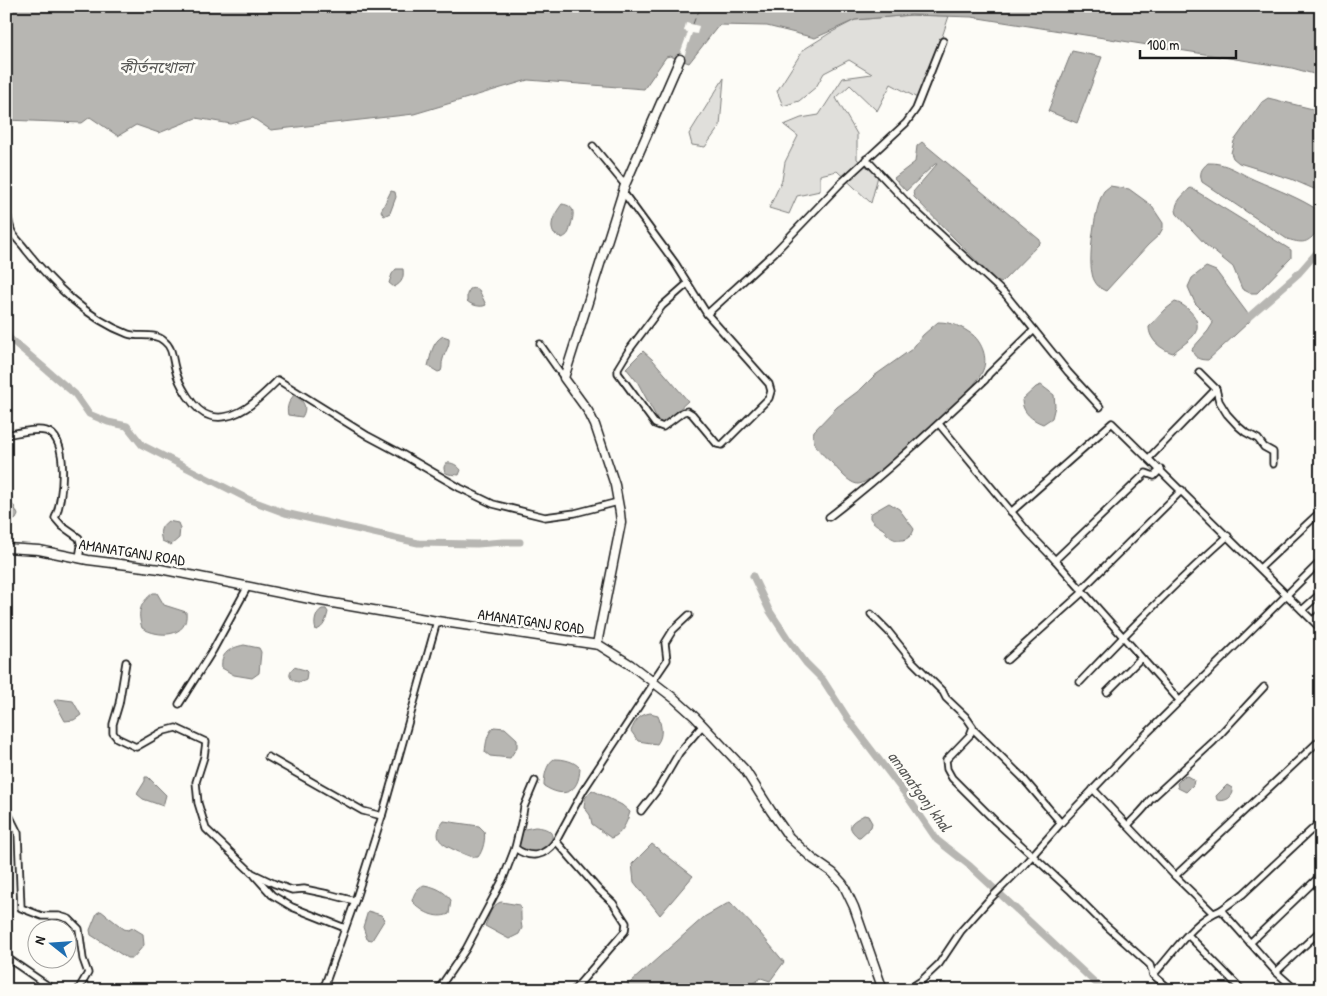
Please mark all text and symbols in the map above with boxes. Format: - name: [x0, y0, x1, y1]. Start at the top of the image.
- scale bar: [1140, 28, 1236, 60]
- text: 100 m: [1147, 34, 1180, 55]
- water label: কীর্তনখোলা: [119, 56, 196, 78]
- street label: AMANATGANJ ROAD: [78, 533, 187, 571]
- street label: AMANATGANJ ROAD: [477, 603, 586, 639]
- water label: amanatgonj khal: [883, 746, 957, 836]
- north arrow: [28, 918, 78, 968]
- text: N: [29, 933, 49, 946]

